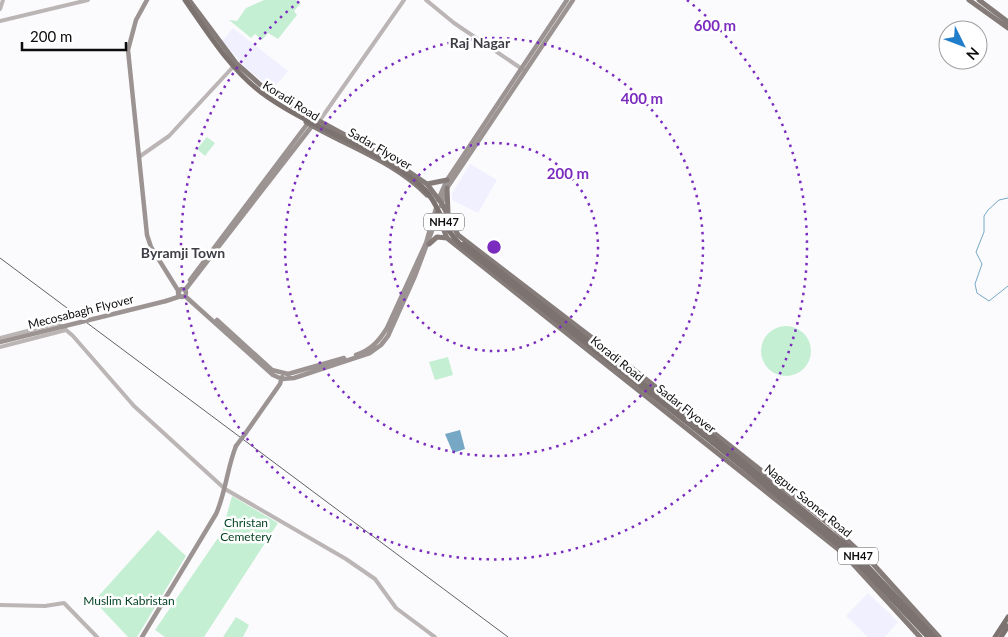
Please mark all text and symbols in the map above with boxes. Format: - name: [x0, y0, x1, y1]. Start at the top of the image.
- text: 600 m: [694, 16, 736, 34]
- scale bar: [22, 20, 126, 52]
- north arrow: [938, 20, 988, 70]
- text: 200 m: [30, 27, 72, 45]
- district label: Raj Nagar: [450, 34, 511, 51]
- text: N: [963, 44, 983, 64]
- street label: Koradi Road: [260, 77, 322, 124]
- text: 400 m: [621, 89, 663, 107]
- street label: Sadar Flyover: [346, 124, 415, 173]
- text: 200 m: [547, 164, 589, 182]
- road number: NH47: [424, 213, 464, 230]
- centre of rings: [485, 238, 503, 256]
- district label: Byramji Town: [141, 244, 225, 261]
- street label: Mecosabagh Flyover: [26, 291, 136, 332]
- street label: Koradi Road: [588, 333, 647, 385]
- street label: Sadar Flyover: [654, 381, 719, 437]
- street label: Nagpur Saoner Road: [762, 461, 855, 540]
- park label: Christan Cemetery: [220, 515, 273, 544]
- road number: NH47: [838, 548, 878, 564]
- park label: Muslim Kabristan: [83, 593, 175, 608]

